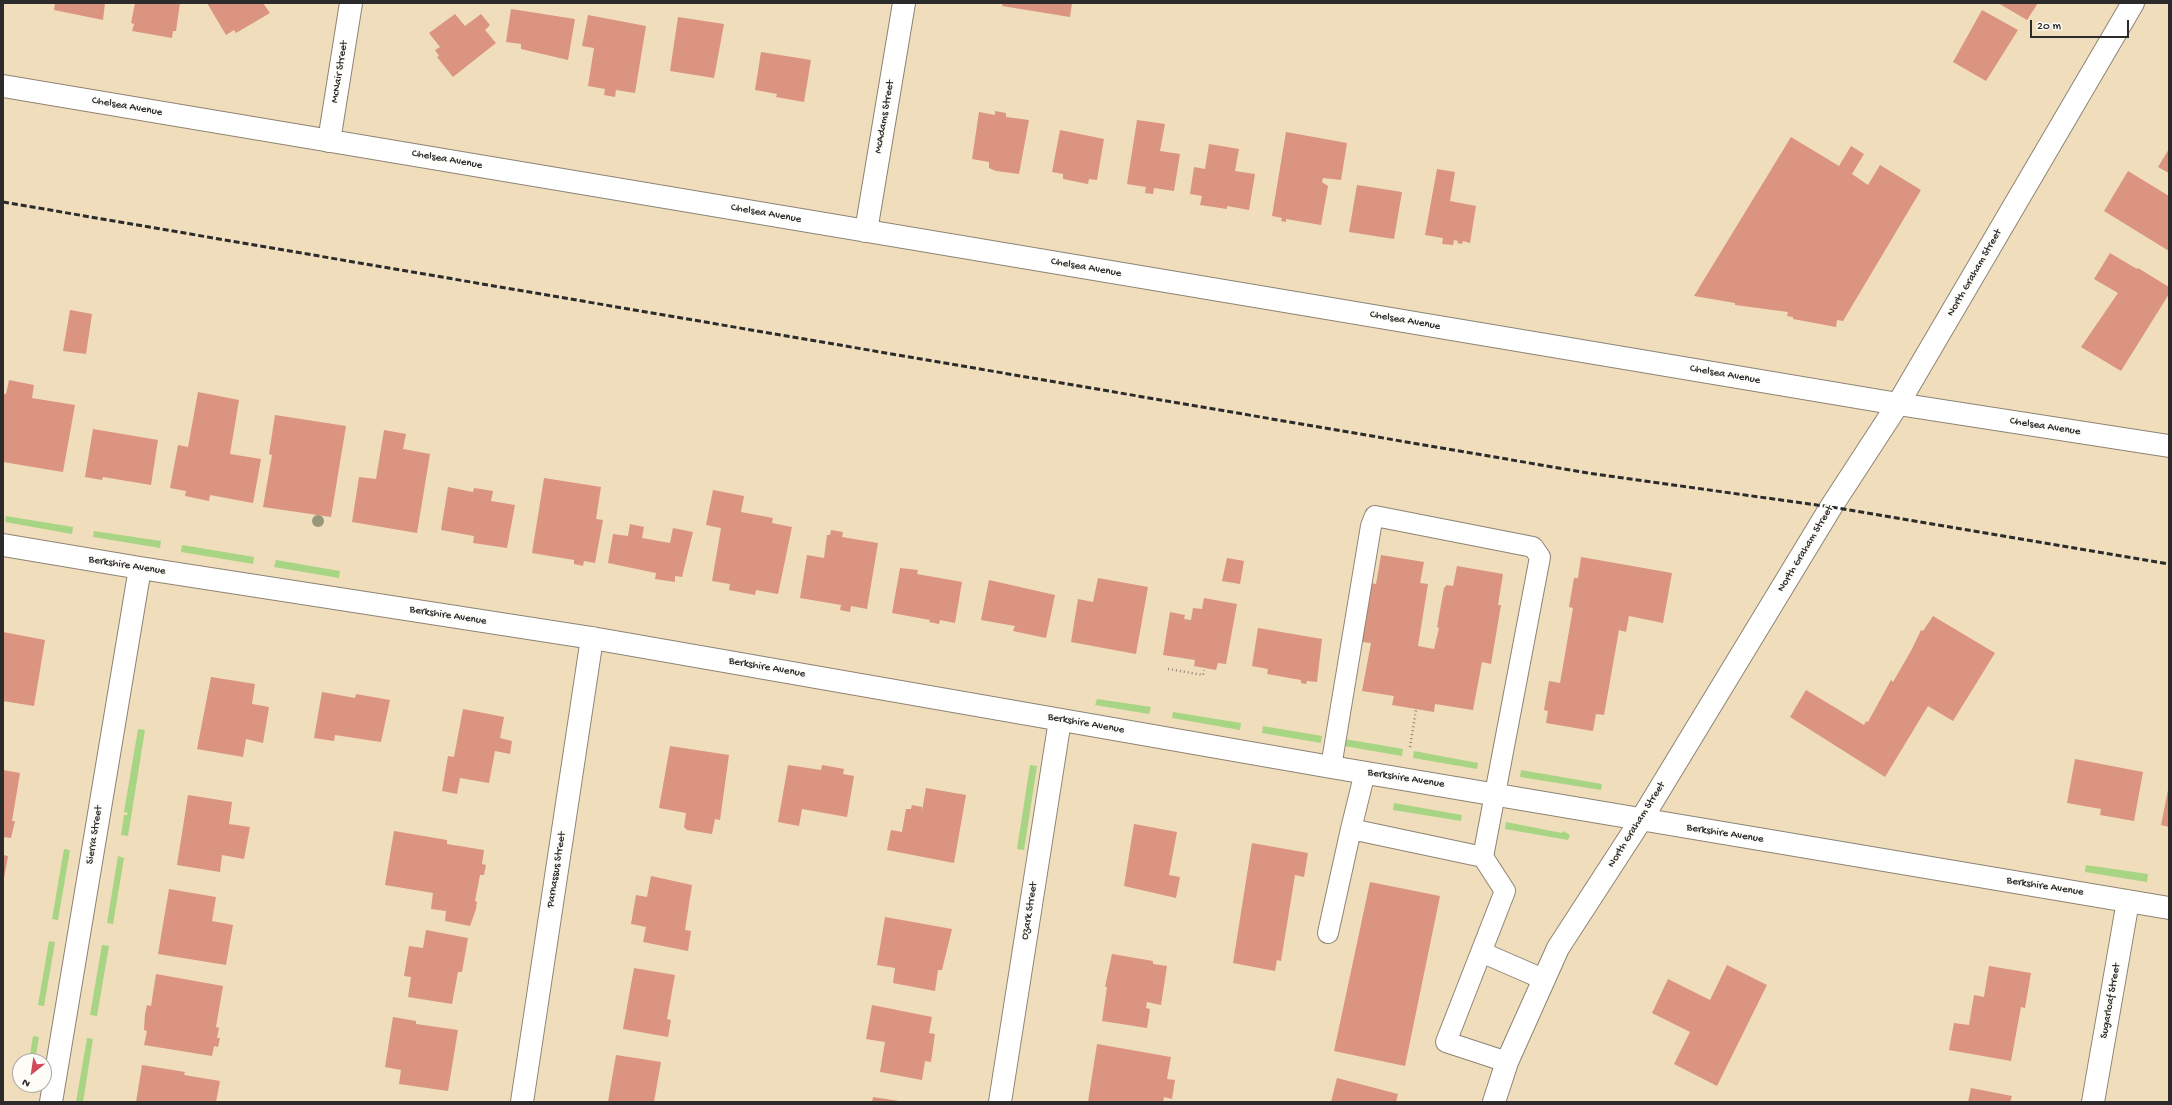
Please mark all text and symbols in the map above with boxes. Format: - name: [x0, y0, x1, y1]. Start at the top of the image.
- scale bar: [2032, 12, 2131, 38]
- text: 20 m: [2037, 20, 2061, 34]
- street label: McNair Street: [329, 40, 351, 104]
- street label: McAdams Street: [872, 79, 898, 155]
- street label: Chelsea Avenue: [91, 94, 163, 120]
- street label: Chelsea Avenue: [411, 147, 483, 173]
- street label: Chelsea Avenue: [730, 201, 802, 227]
- street label: North Graham Street: [1945, 227, 2005, 319]
- street label: Chelsea Avenue: [1050, 255, 1122, 281]
- street label: Chelsea Avenue: [1369, 308, 1441, 334]
- street label: Chelsea Avenue: [1689, 362, 1761, 388]
- street label: Chelsea Avenue: [2009, 415, 2081, 439]
- street label: North Graham Street: [1775, 503, 1837, 595]
- street label: Berkshire Avenue: [88, 553, 166, 579]
- street label: Berkshire Avenue: [409, 603, 487, 629]
- street label: Berkshire Avenue: [728, 655, 806, 681]
- street label: Berkshire Avenue: [1047, 711, 1125, 737]
- street label: Berkshire Avenue: [1367, 766, 1445, 792]
- street label: North Graham Street: [1605, 780, 1669, 870]
- street label: Sierra Street: [84, 805, 106, 865]
- street label: Berkshire Avenue: [1686, 821, 1764, 847]
- street label: Parnassus Street: [544, 831, 570, 909]
- street label: Berkshire Avenue: [2006, 874, 2084, 900]
- street label: Ozark Street: [1019, 881, 1041, 941]
- street label: Sugarloaf Street: [2098, 962, 2124, 1040]
- north arrow: [12, 1053, 52, 1093]
- text: N: [20, 1076, 33, 1090]

